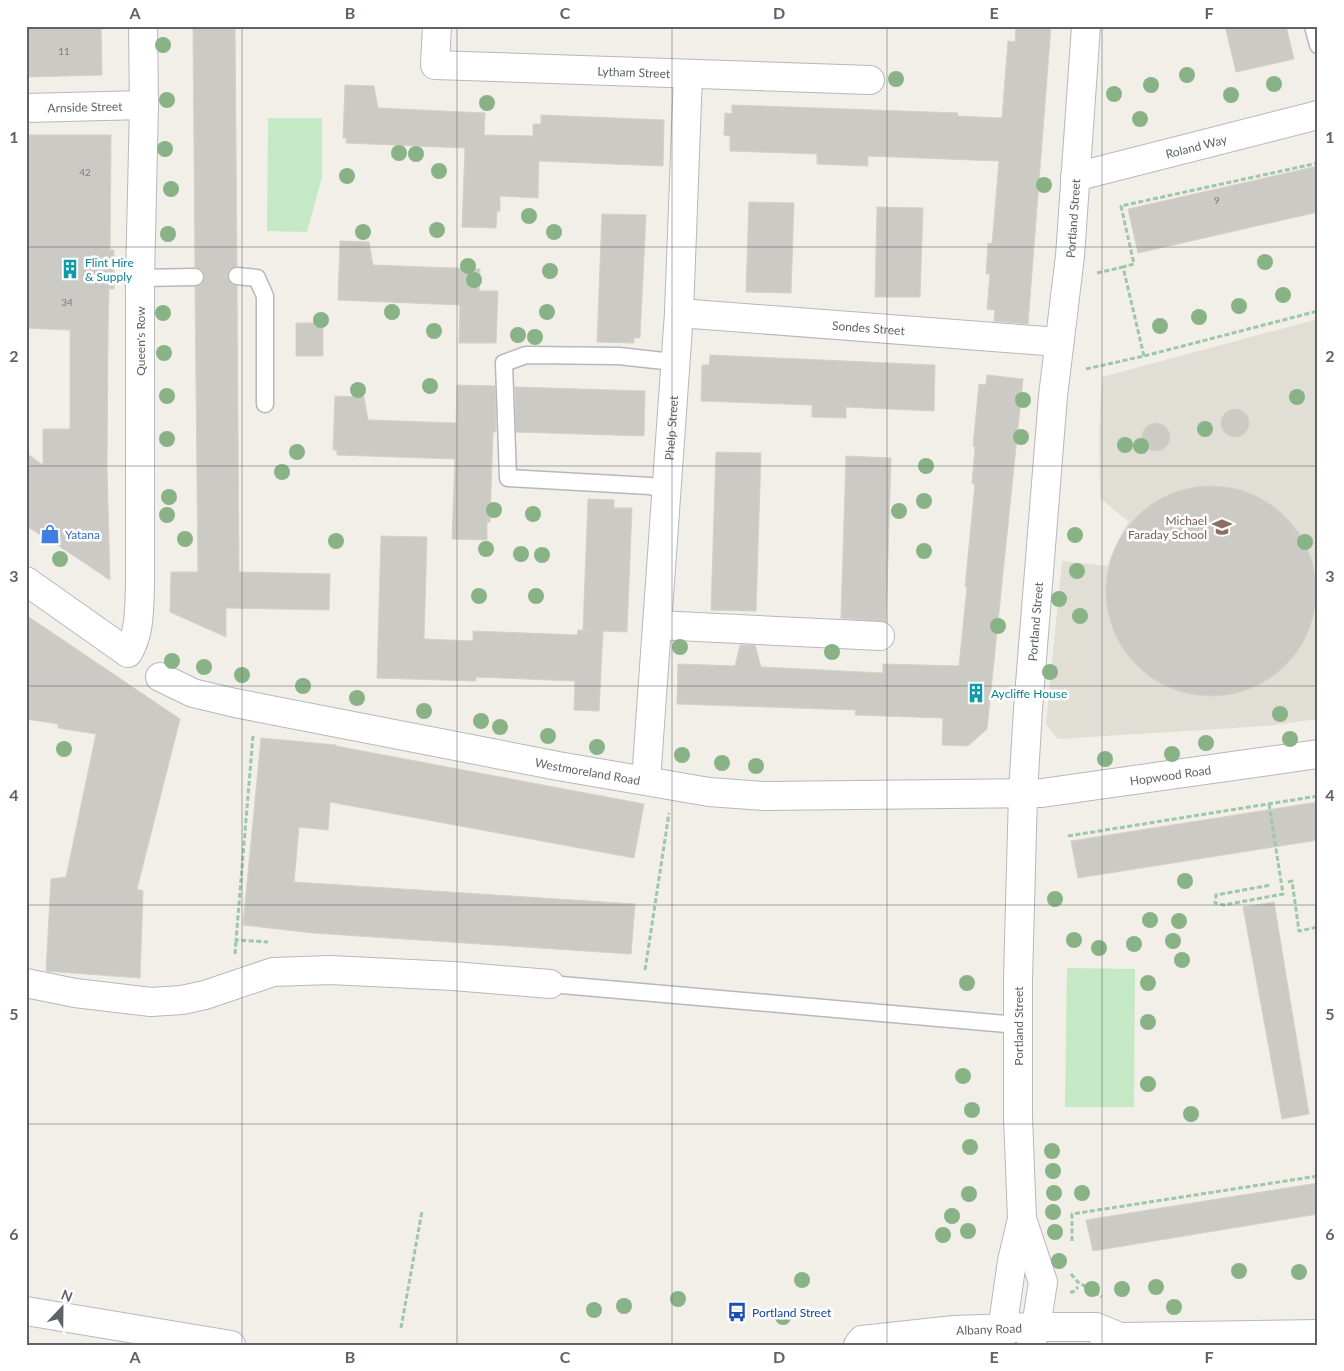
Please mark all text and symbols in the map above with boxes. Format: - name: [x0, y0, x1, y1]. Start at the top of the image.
- text: A: [128, 3, 141, 22]
- text: B: [345, 3, 355, 22]
- text: C: [560, 3, 571, 22]
- text: D: [773, 3, 785, 22]
- text: E: [989, 3, 999, 22]
- text: F: [1204, 3, 1214, 22]
- house number: 11: [58, 45, 70, 57]
- street label: Lytham Street: [597, 63, 671, 81]
- street label: Arnside Street: [47, 98, 123, 115]
- text: 1: [9, 127, 19, 146]
- text: 1: [1325, 127, 1335, 146]
- street label: Roland Way: [1164, 131, 1229, 161]
- house number: 42: [79, 166, 91, 178]
- street label: Portland Street: [1062, 178, 1083, 259]
- house number: 9: [1214, 194, 1220, 206]
- place label: Flint Hire & Supply: [85, 255, 134, 284]
- building icon: Flint Hire & Supply: [59, 258, 81, 280]
- house number: 34: [61, 296, 73, 308]
- street label: Queen's Row: [133, 306, 148, 376]
- street label: Sondes Street: [831, 317, 906, 338]
- text: 2: [9, 346, 19, 365]
- text: 2: [1325, 346, 1335, 365]
- street label: Phelp Street: [661, 394, 681, 461]
- place label: Michael Faraday School: [1128, 513, 1207, 542]
- school or university icon: Michael Faraday School: [1211, 516, 1233, 538]
- shop icon: Yatana: [39, 523, 61, 545]
- place label: Yatana: [65, 527, 100, 542]
- text: 3: [9, 566, 19, 585]
- text: 3: [1325, 566, 1335, 585]
- street label: Portland Street: [1024, 581, 1046, 662]
- building icon: Aycliffe House: [965, 682, 987, 704]
- place label: Aycliffe House: [991, 686, 1067, 701]
- street label: Westmoreland Road: [534, 754, 642, 788]
- street label: Hopwood Road: [1129, 762, 1212, 788]
- text: 4: [9, 785, 19, 804]
- text: 4: [1325, 785, 1335, 804]
- street label: Portland Street: [1011, 986, 1026, 1066]
- text: 5: [9, 1004, 19, 1023]
- text: 5: [1325, 1004, 1335, 1023]
- text: 6: [9, 1224, 19, 1243]
- text: 6: [1325, 1224, 1335, 1243]
- north arrow: [38, 1284, 88, 1334]
- text: N: [59, 1286, 75, 1305]
- bus stop icon: Portland Street: [726, 1301, 748, 1323]
- place label: Portland Street: [752, 1305, 832, 1320]
- street label: Albany Road: [956, 1320, 1022, 1337]
- text: A: [128, 1347, 141, 1366]
- text: B: [345, 1347, 355, 1366]
- text: C: [560, 1347, 571, 1366]
- text: D: [773, 1347, 785, 1366]
- text: E: [989, 1347, 999, 1366]
- text: F: [1204, 1347, 1214, 1366]

